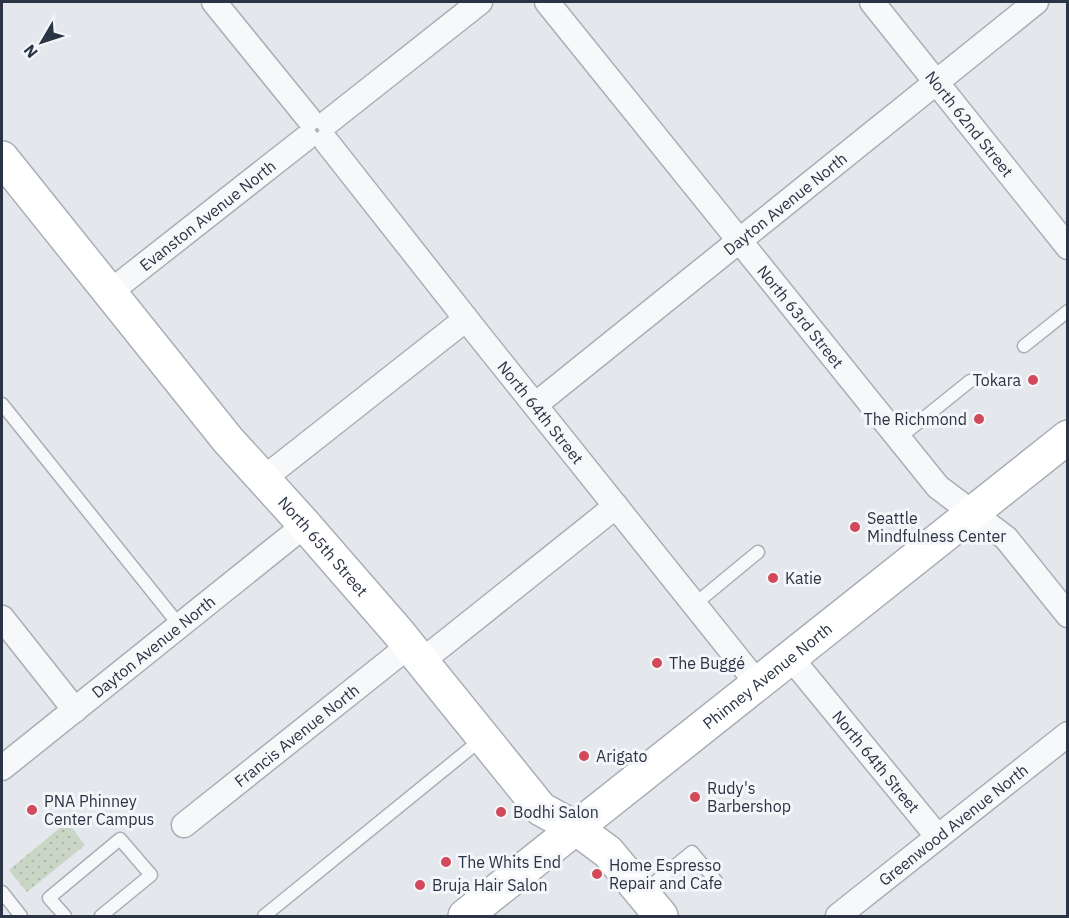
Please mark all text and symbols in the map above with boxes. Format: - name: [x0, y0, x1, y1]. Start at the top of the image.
- north arrow: [12, 12, 72, 72]
- text: N: [19, 41, 42, 62]
- street label: North 62nd Street: [921, 67, 1018, 181]
- street label: Dayton Avenue North: [719, 148, 851, 259]
- street label: Evanston Avenue North: [135, 156, 280, 275]
- street label: North 63rd Street: [753, 261, 848, 372]
- street label: North 64th Street: [493, 357, 588, 468]
- place label: Tokara: [973, 370, 1021, 390]
- marker: Tokara: [1026, 373, 1040, 387]
- place label: The Richmond: [864, 409, 967, 429]
- marker: The Richmond: [972, 412, 986, 426]
- street label: North 65th Street: [274, 492, 372, 600]
- place label: Seattle Mindfulness Center: [867, 508, 1006, 546]
- marker: Seattle Mindfulness Center: [848, 520, 862, 534]
- place label: Katie: [785, 568, 822, 588]
- marker: Katie: [766, 571, 780, 585]
- street label: Dayton Avenue North: [87, 591, 219, 702]
- street label: Phinney Avenue North: [699, 618, 836, 733]
- place label: The Buggé: [669, 653, 745, 673]
- marker: The Buggé: [650, 656, 664, 670]
- street label: Francis Avenue North: [230, 680, 363, 791]
- street label: North 64th Street: [828, 706, 924, 817]
- place label: Arigato: [596, 746, 648, 766]
- marker: Arigato: [577, 749, 591, 763]
- street label: Greenwood Avenue North: [875, 760, 1032, 890]
- place label: Rudy's Barbershop: [707, 778, 791, 816]
- marker: Rudy's Barbershop: [688, 790, 702, 804]
- place label: PNA Phinney Center Campus: [44, 791, 154, 829]
- place label: Bodhi Salon: [513, 802, 599, 822]
- marker: PNA Phinney Center Campus: [25, 803, 39, 817]
- marker: Bodhi Salon: [494, 805, 508, 819]
- place label: The Whits End: [458, 852, 561, 872]
- marker: The Whits End: [439, 855, 453, 869]
- place label: Home Espresso Repair and Cafe: [609, 855, 723, 893]
- marker: Home Espresso Repair and Cafe: [590, 867, 604, 881]
- place label: Bruja Hair Salon: [432, 875, 547, 895]
- marker: Bruja Hair Salon: [413, 878, 427, 892]

